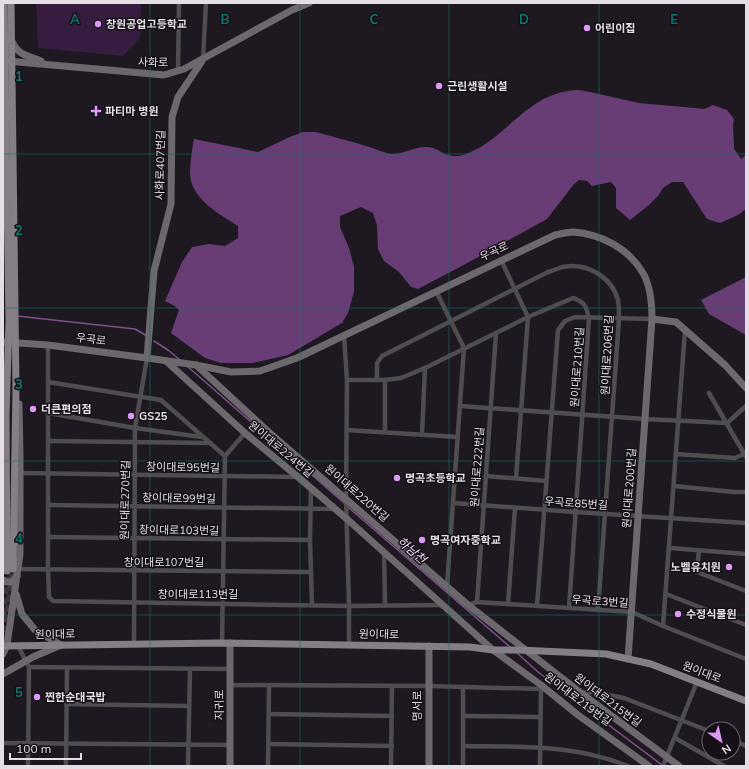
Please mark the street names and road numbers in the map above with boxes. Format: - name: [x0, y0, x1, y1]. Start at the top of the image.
- street label: 사화로: [138, 55, 168, 69]
- street label: 사화로407번길: [152, 130, 168, 200]
- street label: 우곡로: [477, 238, 511, 264]
- street label: 원이대로206번길: [598, 314, 616, 396]
- street label: 원이대로210번길: [567, 326, 587, 408]
- street label: 우곡로: [75, 330, 107, 348]
- street label: 원이대로224번길: [246, 418, 316, 480]
- street label: 원이대로222번길: [467, 426, 487, 508]
- street label: 원이대로200번길: [619, 447, 639, 529]
- street label: 창이대로95번길: [146, 459, 220, 475]
- street label: 원이대로270번길: [117, 460, 133, 540]
- street label: 원이대로220번길: [322, 461, 392, 525]
- street label: 창이대로99번길: [142, 490, 216, 506]
- street label: 우곡로85번길: [544, 494, 608, 512]
- street label: 창이대로103번길: [139, 522, 219, 538]
- street label: 창이대로107번길: [124, 555, 204, 569]
- street label: 창이대로113번길: [158, 587, 238, 601]
- street label: 우곡로3번길: [571, 592, 629, 610]
- street label: 원이대로: [35, 627, 75, 641]
- street label: 원이대로: [359, 627, 399, 641]
- street label: 원이대로: [681, 658, 723, 686]
- street label: 원이대로219번길: [542, 669, 614, 729]
- street label: 원이대로215번길: [572, 670, 644, 730]
- street label: 지귀로: [212, 690, 226, 720]
- street label: 명서로: [410, 691, 424, 721]

